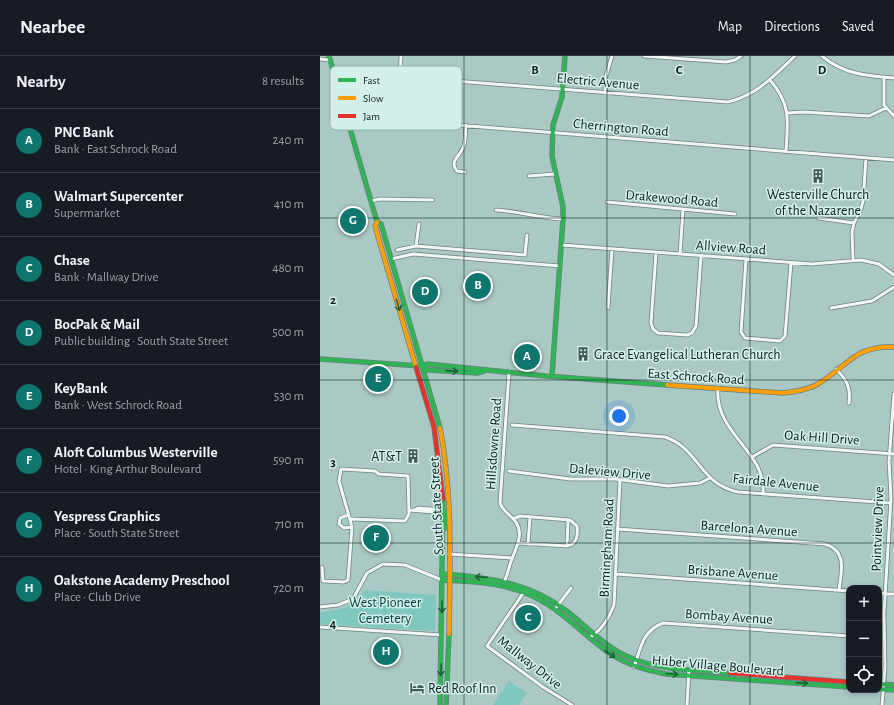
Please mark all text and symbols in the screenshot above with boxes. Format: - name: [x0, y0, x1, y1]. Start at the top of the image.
- text: Nearbee: [20, 18, 85, 37]
- text: Map: [718, 20, 742, 34]
- text: Directions: [764, 20, 820, 34]
- text: Saved: [842, 20, 874, 34]
- text: B: [531, 64, 539, 77]
- text: C: [676, 64, 683, 77]
- text: D: [818, 64, 827, 77]
- legend: [330, 66, 462, 130]
- street label: Electric Avenue: [556, 71, 640, 93]
- text: Nearby: [16, 73, 66, 90]
- text: 8 results: [262, 75, 304, 88]
- text: Fast: [363, 75, 381, 86]
- text: Slow: [363, 93, 384, 104]
- text: Jam: [363, 111, 380, 122]
- street label: Cherrington Road: [573, 117, 669, 139]
- text: PNC Bank: [54, 125, 114, 140]
- text: A: [25, 134, 33, 147]
- text: 240 m: [272, 134, 304, 147]
- text: Bank · East Schrock Road: [54, 143, 177, 156]
- building icon: Westerville Church of the Nazarene: [810, 168, 826, 184]
- street label: Drakewood Road: [625, 188, 719, 210]
- place label: Westerville Church of the Nazarene: [767, 188, 869, 218]
- text: Walmart Supercenter: [54, 189, 183, 204]
- text: B: [25, 198, 33, 211]
- text: 410 m: [274, 198, 304, 211]
- pin: G: [340, 206, 366, 236]
- text: Supermarket: [54, 207, 120, 220]
- street label: Allview Road: [695, 239, 767, 257]
- text: Chase: [54, 253, 90, 268]
- text: C: [26, 262, 32, 275]
- text: 480 m: [272, 262, 304, 275]
- text: Bank · Mallway Drive: [54, 271, 158, 284]
- pin: B: [465, 271, 491, 301]
- pin: D: [412, 277, 438, 307]
- text: 2: [330, 294, 336, 307]
- one-way arrow: [395, 299, 402, 312]
- text: BocPak & Mail: [54, 317, 140, 332]
- text: D: [25, 326, 33, 339]
- text: 500 m: [272, 326, 304, 339]
- text: Public building · South State Street: [54, 335, 228, 348]
- pin: A: [514, 342, 540, 372]
- building icon: Grace Evangelical Lutheran Church: [575, 346, 591, 362]
- place label: Grace Evangelical Lutheran Church: [594, 348, 780, 362]
- pin: E: [365, 364, 391, 394]
- street label: East Schrock Road: [647, 367, 745, 387]
- one-way arrow: [445, 368, 458, 375]
- text: KeyBank: [54, 381, 107, 396]
- text: E: [26, 390, 32, 403]
- text: 530 m: [274, 390, 304, 403]
- street label: Hillsdowne Road: [484, 398, 504, 491]
- text: Bank · West Schrock Road: [54, 399, 182, 412]
- your location: [609, 406, 629, 426]
- street label: Oak Hill Drive: [784, 428, 860, 448]
- text: Aloft Columbus Westerville: [54, 445, 217, 460]
- building icon: AT&T: [405, 448, 421, 464]
- place label: AT&T: [371, 450, 402, 464]
- text: F: [26, 454, 32, 467]
- text: 590 m: [273, 454, 304, 467]
- text: 3: [330, 456, 336, 469]
- street label: South State Street: [427, 456, 447, 555]
- street label: Daleview Drive: [568, 461, 651, 483]
- text: Hotel · King Arthur Boulevard: [54, 463, 201, 476]
- street label: Fairdale Avenue: [732, 471, 820, 494]
- street label: Pointview Drive: [870, 486, 886, 572]
- street label: Birmingham Road: [597, 498, 617, 598]
- text: Yespress Graphics: [54, 509, 160, 524]
- text: G: [25, 518, 33, 531]
- text: 710 m: [275, 518, 304, 531]
- street label: Barcelona Avenue: [700, 519, 798, 539]
- pin: F: [363, 523, 389, 553]
- text: Place · South State Street: [54, 527, 179, 540]
- street label: Brisbane Avenue: [687, 563, 779, 583]
- text: Oakstone Academy Preschool: [54, 573, 230, 588]
- one-way arrow: [475, 573, 488, 580]
- text: H: [24, 582, 34, 595]
- text: 720 m: [273, 582, 304, 595]
- map controls: [846, 585, 882, 693]
- button: +: [846, 585, 882, 621]
- text: Place · Club Drive: [54, 591, 141, 604]
- park label: West Pioneer Cemetery: [349, 596, 422, 626]
- one-way arrow: [438, 600, 446, 613]
- pin: C: [515, 603, 541, 633]
- street label: Bombay Avenue: [685, 607, 773, 627]
- text: 4: [330, 618, 337, 631]
- button: −: [846, 621, 882, 657]
- street label: Mallway Drive: [495, 634, 564, 692]
- pin: H: [373, 637, 399, 667]
- one-way arrow: [604, 650, 615, 658]
- street label: Huber Village Boulevard: [651, 653, 784, 679]
- button: locate: [846, 657, 882, 693]
- one-way arrow: [437, 663, 445, 676]
- one-way arrow: [665, 671, 678, 678]
- hotel icon: Red Roof Inn: [409, 680, 425, 696]
- one-way arrow: [795, 680, 808, 687]
- place label: Red Roof Inn: [428, 682, 497, 696]

